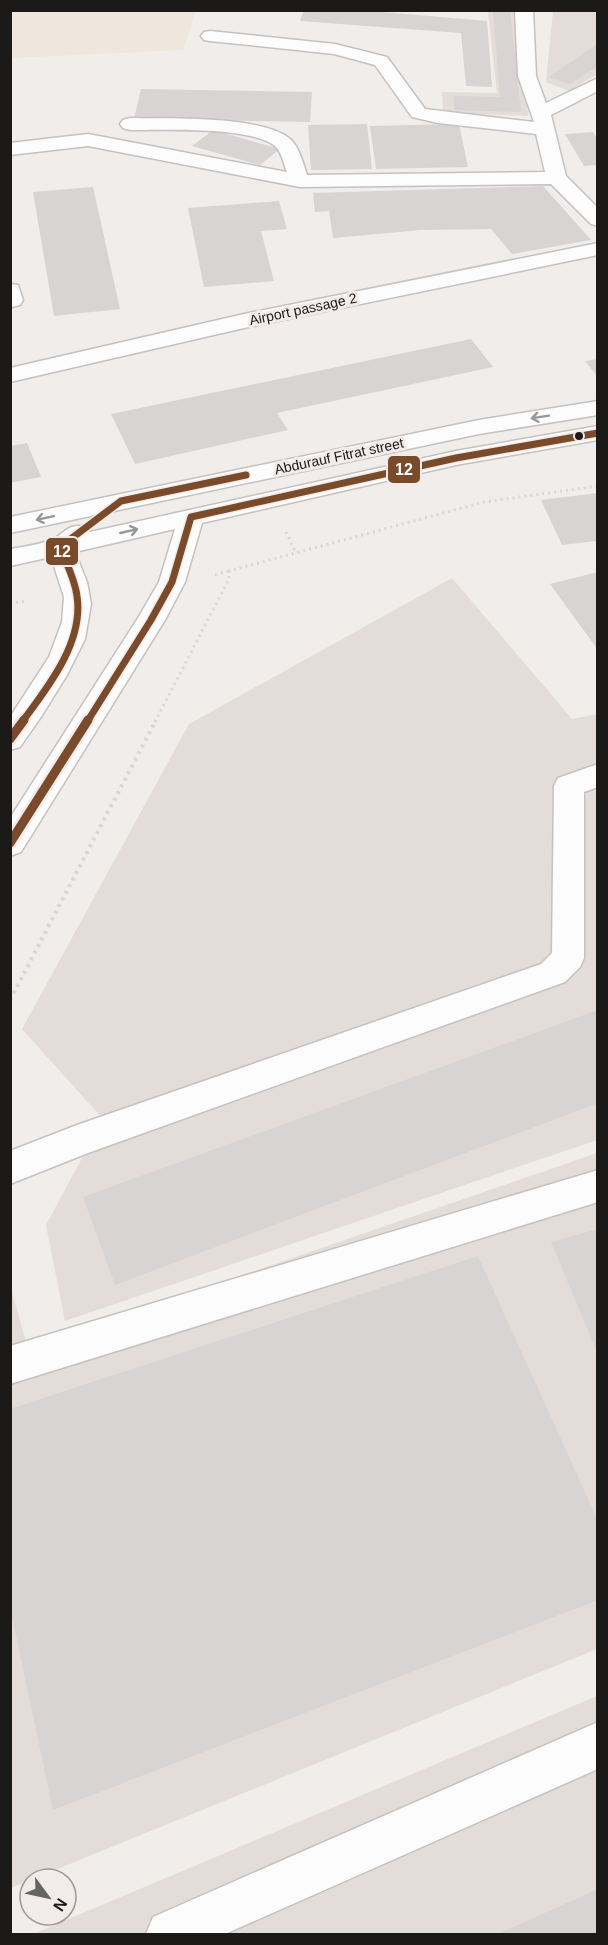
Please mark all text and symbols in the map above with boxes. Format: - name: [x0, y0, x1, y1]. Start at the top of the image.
- street label: Аirport passage 2: [248, 290, 359, 328]
- one-way arrow: [530, 412, 550, 423]
- unlabelled marker: [573, 430, 585, 442]
- street label: Abdurauf Fitrat street: [273, 434, 405, 477]
- line badge: 12: [387, 455, 421, 484]
- text: 12: [395, 461, 413, 478]
- one-way arrow: [36, 513, 56, 524]
- one-way arrow: [119, 525, 138, 536]
- line badge: 12: [45, 537, 79, 566]
- text: 12: [53, 543, 71, 560]
- north arrow: [18, 1867, 78, 1927]
- text: N: [50, 1895, 70, 1914]

